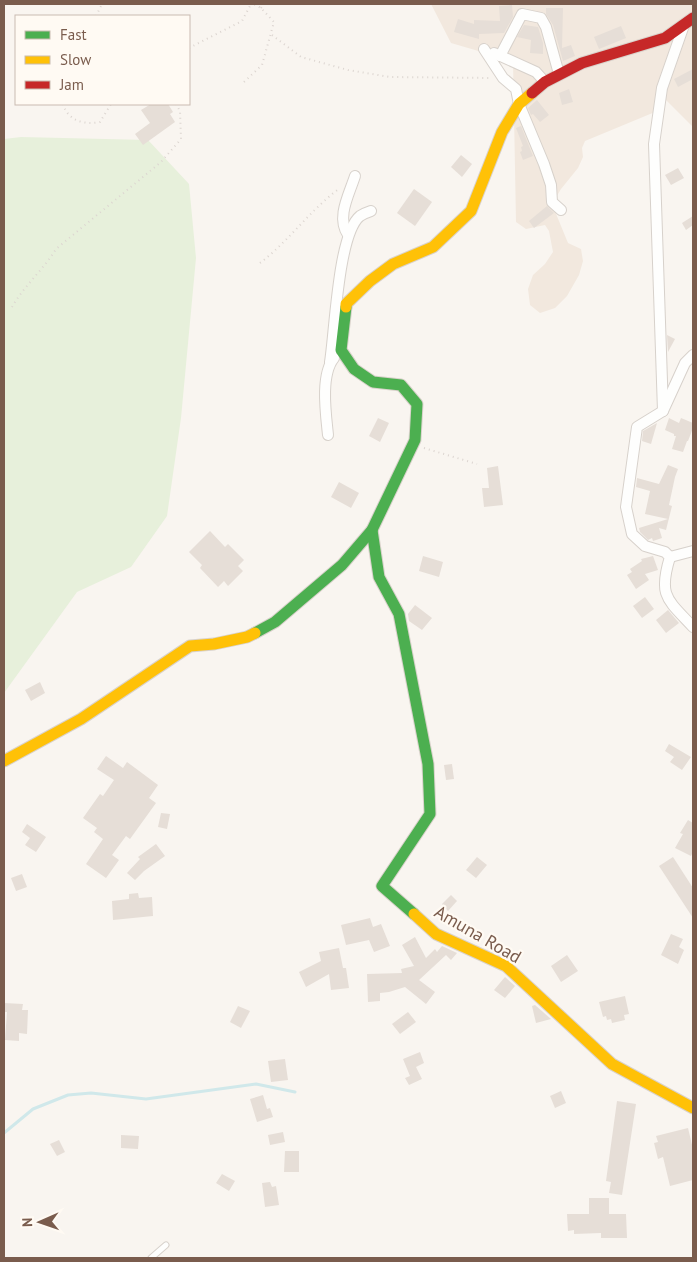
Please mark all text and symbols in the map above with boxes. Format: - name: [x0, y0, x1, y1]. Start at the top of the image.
- legend: [15, 15, 190, 105]
- text: Fast: [60, 25, 87, 44]
- text: Slow: [60, 50, 91, 69]
- text: Jam: [59, 75, 84, 94]
- street label: Amuna Road: [430, 900, 526, 968]
- north arrow: [15, 1197, 65, 1247]
- text: N: [18, 1218, 36, 1227]

